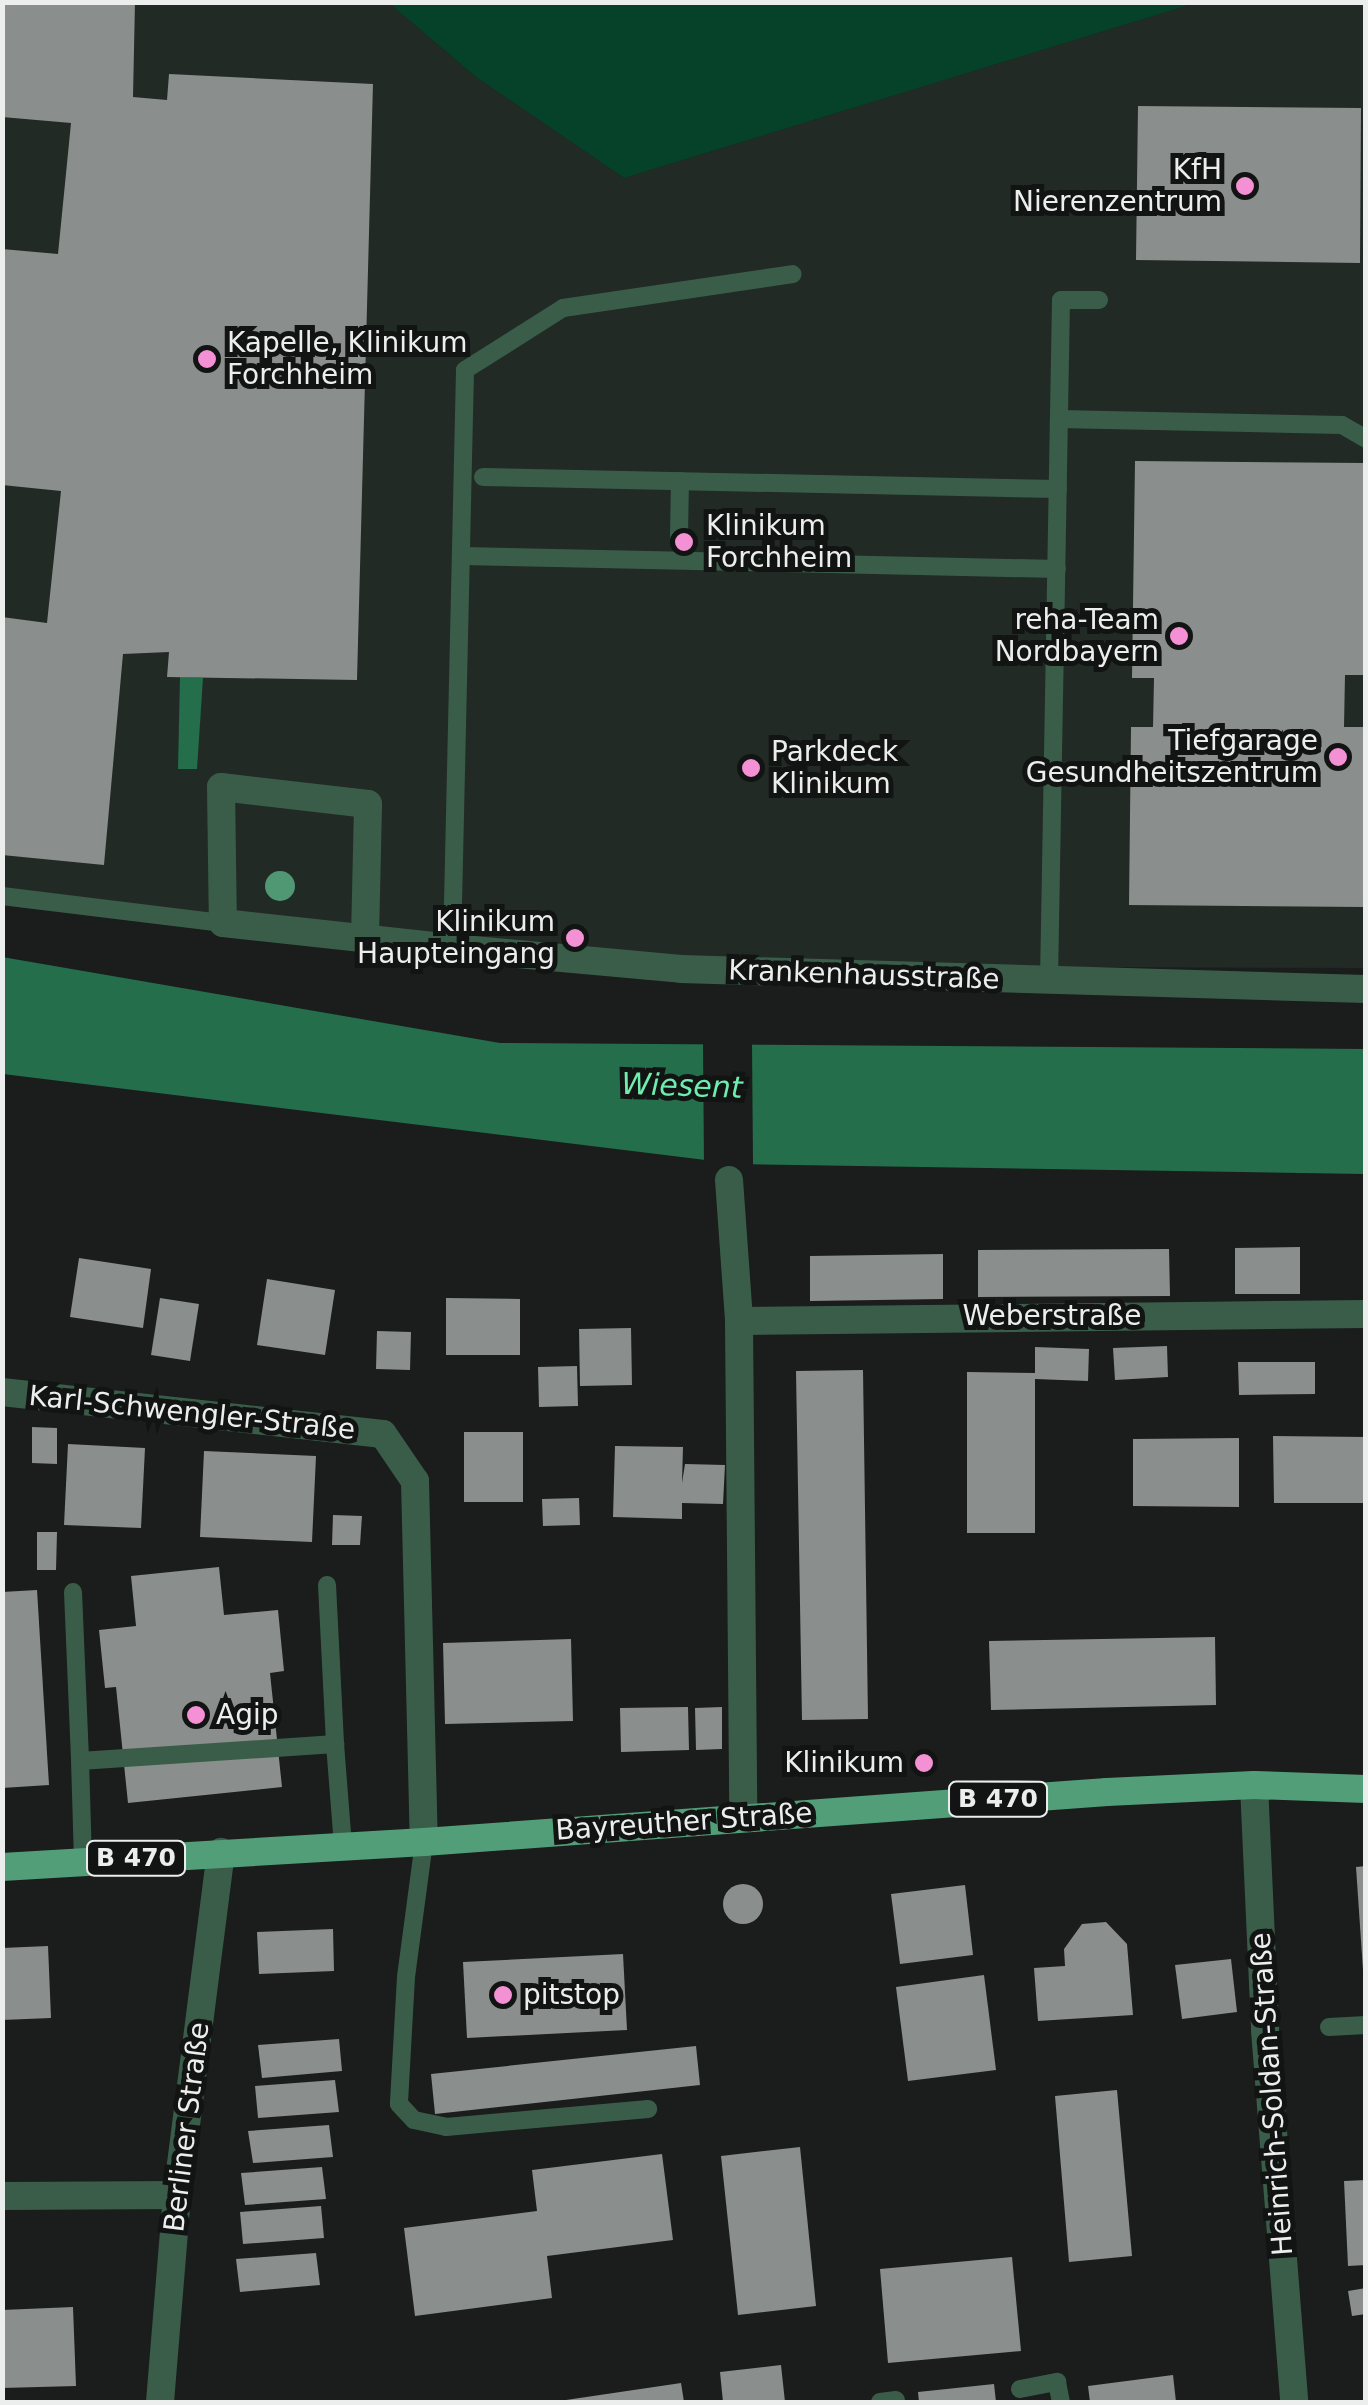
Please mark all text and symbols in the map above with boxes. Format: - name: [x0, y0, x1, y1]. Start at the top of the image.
- place label: KfH Nierenzentrum: [1013, 153, 1222, 219]
- marker: KfH Nierenzentrum: [1232, 173, 1258, 199]
- place label: Kapelle, Klinikum Forchheim: [227, 326, 467, 392]
- marker: Kapelle, Klinikum Forchheim: [196, 348, 218, 370]
- place label: Klinikum Forchheim: [706, 509, 852, 575]
- marker: Klinikum Forchheim: [671, 529, 697, 555]
- place label: reha-Team Nordbayern: [995, 603, 1159, 669]
- marker: reha-Team Nordbayern: [1168, 625, 1190, 647]
- place label: Tiefgarage Gesundheitszentrum: [1026, 724, 1318, 790]
- place label: Parkdeck Klinikum: [771, 735, 898, 801]
- marker: Tiefgarage Gesundheitszentrum: [1327, 746, 1349, 768]
- marker: Parkdeck Klinikum: [740, 757, 762, 779]
- place label: Klinikum Haupteingang: [357, 905, 555, 971]
- marker: Klinikum Haupteingang: [564, 927, 586, 949]
- street label: Krankenhausstraße: [728, 953, 1000, 997]
- water label: Wiesent: [621, 1066, 743, 1106]
- street label: Weberstraße: [963, 1299, 1141, 1333]
- street label: Karl-Schwengler-Straße: [27, 1379, 357, 1447]
- place label: Agip: [216, 1698, 278, 1732]
- marker: Agip: [185, 1704, 207, 1726]
- place label: Klinikum: [784, 1746, 904, 1780]
- marker: Klinikum: [913, 1752, 935, 1774]
- road number: B 470: [948, 1779, 1048, 1819]
- street label: Bayreuther Straße: [554, 1796, 814, 1848]
- road number: B 470: [86, 1838, 186, 1878]
- street label: Heinrich-Soldan-Straße: [1244, 1931, 1300, 2257]
- place label: pitstop: [523, 1978, 620, 2012]
- marker: pitstop: [492, 1984, 514, 2006]
- street label: Berliner Straße: [157, 2020, 217, 2234]

